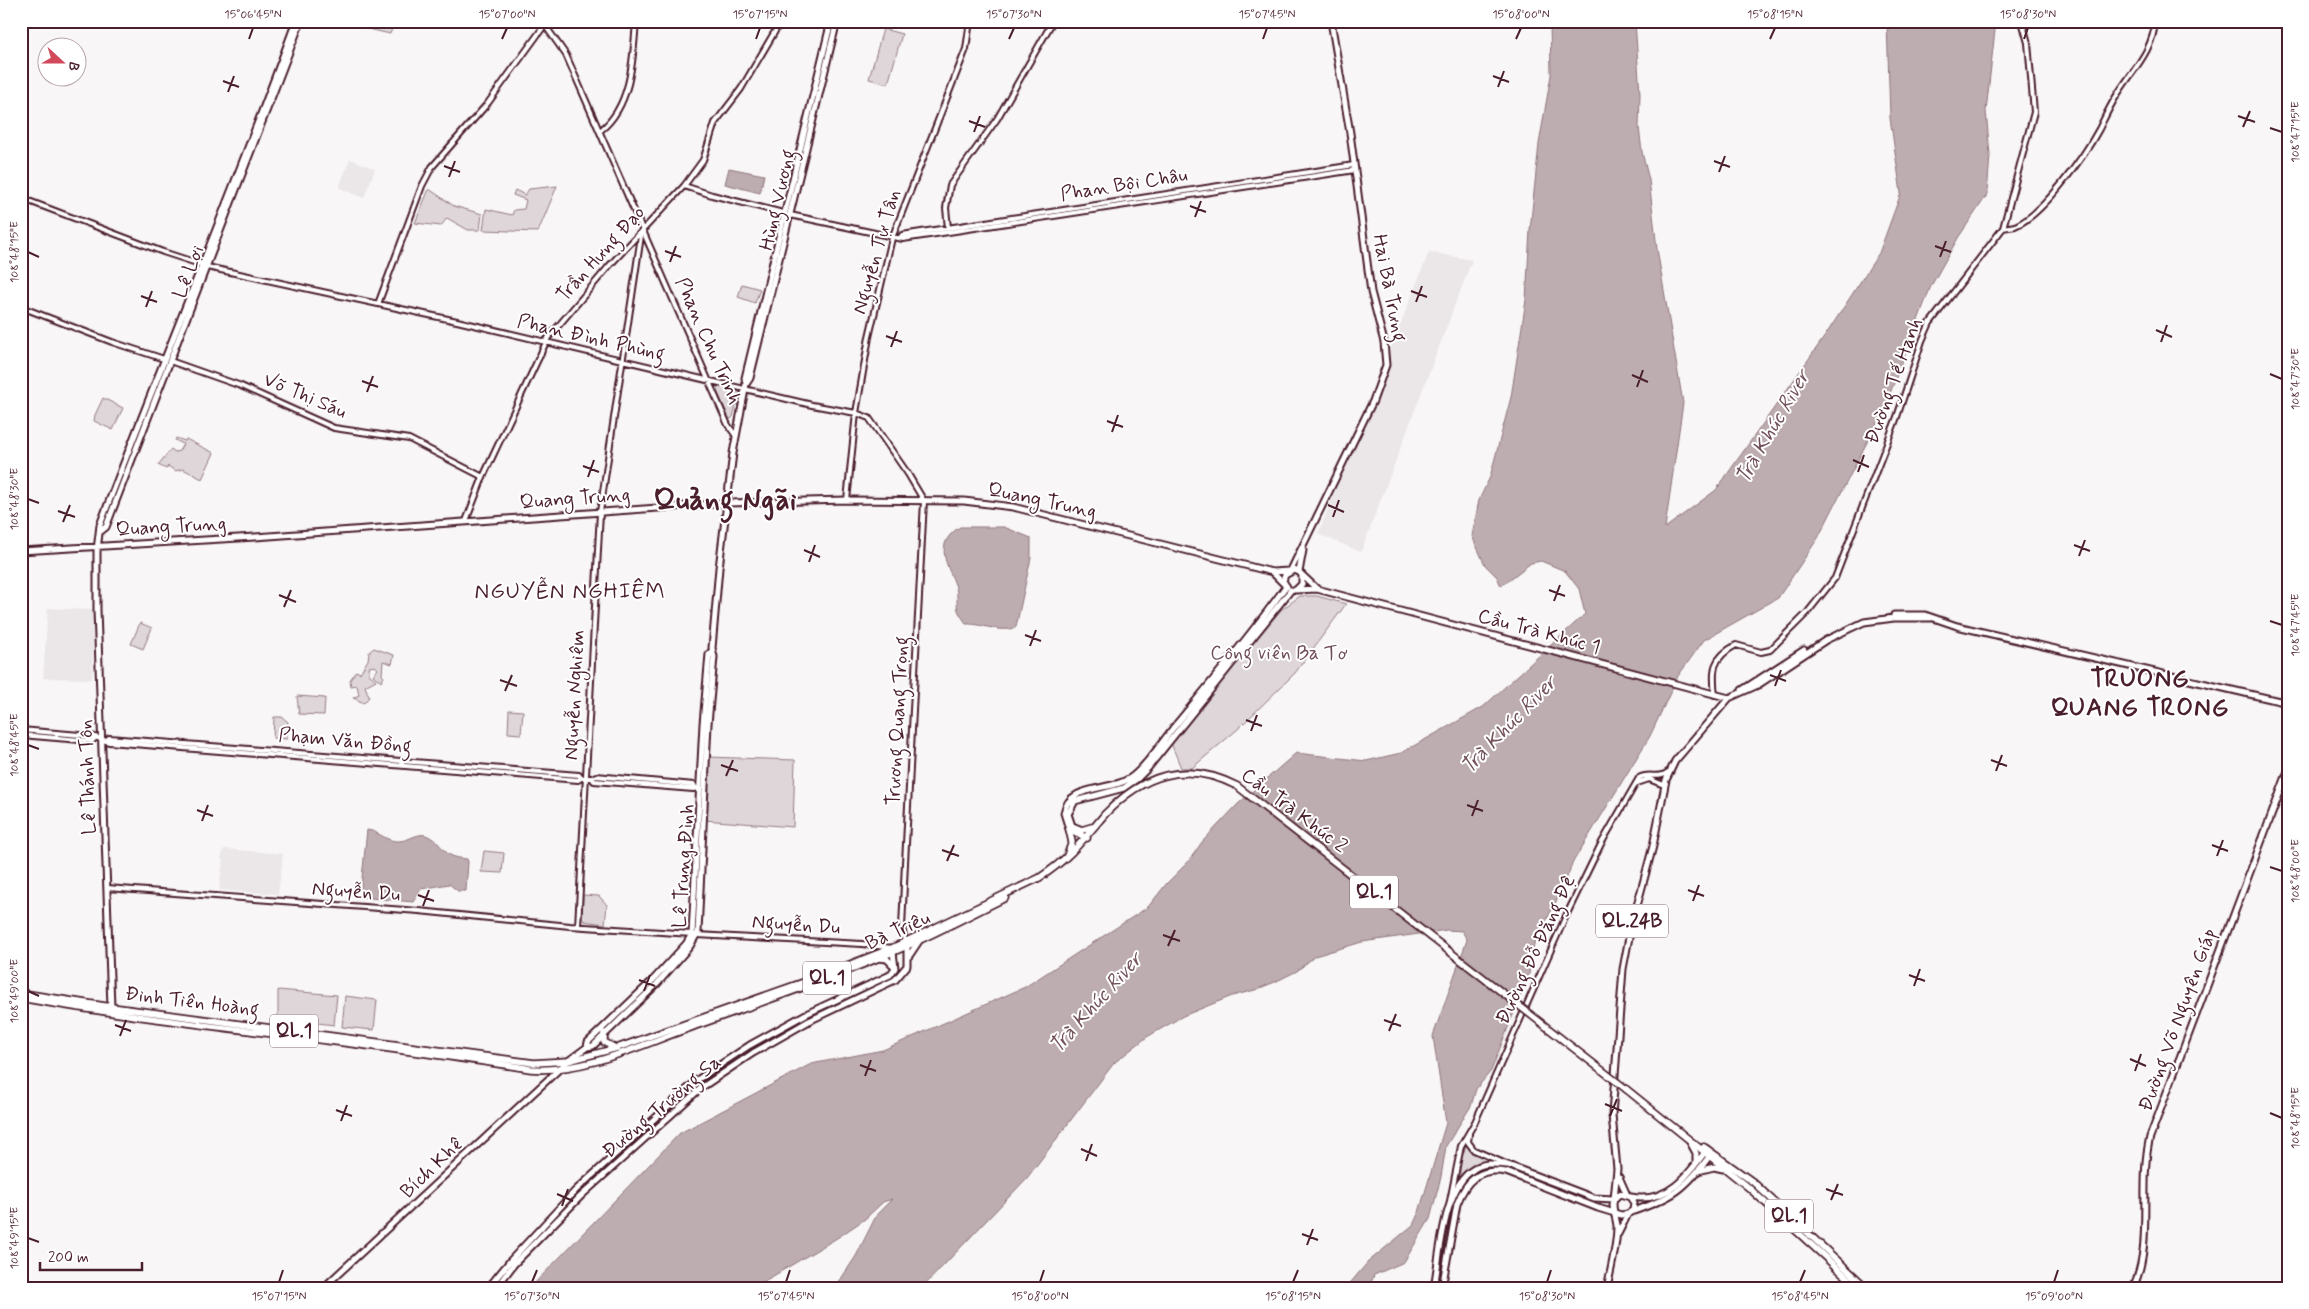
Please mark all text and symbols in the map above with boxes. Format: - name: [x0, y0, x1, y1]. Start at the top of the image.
- text: 15°06'45"N: [224, 7, 282, 23]
- text: 15°07'00"N: [478, 7, 536, 23]
- text: 15°07'15"N: [732, 7, 788, 23]
- text: 15°07'30"N: [986, 7, 1042, 23]
- text: 15°07'45"N: [1239, 7, 1295, 23]
- text: 15°08'00"N: [1492, 7, 1550, 23]
- text: 15°08'15"N: [1747, 7, 1803, 23]
- text: 15°08'30"N: [2000, 7, 2056, 23]
- north arrow: [38, 38, 88, 88]
- text: B: [63, 59, 83, 74]
- text: 108°47'15"E: [2288, 101, 2304, 163]
- street label: Hùng Vương: [753, 147, 805, 254]
- street label: Phan Bội Châu: [1058, 162, 1190, 208]
- street label: Nguyễn Tự Tân: [846, 187, 910, 318]
- street label: Trần Hưng Đạo: [550, 200, 653, 309]
- text: 108°48'15"E: [7, 221, 23, 283]
- street label: Hai Bà Trưng: [1363, 232, 1413, 345]
- street label: Lê Lợi: [167, 242, 211, 302]
- street label: Phan Chu Trinh: [668, 273, 748, 409]
- street label: Phan Đình Phùng: [514, 308, 668, 370]
- street label: Đường Tế Hanh: [1859, 314, 1931, 449]
- text: 108°47'30"E: [2288, 348, 2304, 410]
- water label: Trà Khúc River: [1729, 363, 1818, 489]
- street label: Võ Thị Sáu: [259, 366, 351, 426]
- text: 108°48'30"E: [7, 468, 23, 530]
- street label: Quang Trung: [985, 476, 1099, 527]
- district label: Quảng Ngãi: [654, 481, 797, 524]
- street label: Quang Trung: [519, 482, 631, 517]
- street label: Quang Trung: [115, 511, 227, 544]
- district label: NGUYỄN NGHIÊM: [475, 576, 665, 606]
- text: 108°47'45"E: [2288, 593, 2304, 657]
- street label: Cầu Trà Khúc 1: [1475, 603, 1603, 661]
- street label: Nguyễn Nghiêm: [558, 629, 594, 761]
- street label: Trương Quang Trọng: [880, 636, 918, 807]
- park label: Công viên Ba Tơ: [1210, 640, 1348, 669]
- district label: TRUONG QUANG TRONG: [2051, 663, 2229, 725]
- water label: Trà Khúc River: [1455, 668, 1565, 780]
- text: 108°48'45"E: [7, 713, 23, 777]
- street label: Lê Thánh Tôn: [72, 719, 104, 835]
- street label: Phạm Văn Đồng: [277, 722, 413, 762]
- street label: Cầu Trà Khúc 2: [1235, 762, 1353, 860]
- street label: Lê Trung Đình: [666, 803, 702, 929]
- text: 108°48'00"E: [2288, 839, 2304, 903]
- street label: Đường Đỗ Đăng Đệ: [1490, 871, 1584, 1030]
- street label: Nguyễn Du: [311, 875, 401, 911]
- road number: QL.1: [1350, 876, 1398, 909]
- road number: QL.24B: [1596, 904, 1668, 938]
- street label: Bà Triệu: [861, 905, 935, 957]
- street label: Nguyễn Du: [751, 908, 841, 944]
- street label: Đường Võ Nguyên Giáp: [2132, 925, 2226, 1116]
- water label: Trà Khúc River: [1043, 945, 1150, 1059]
- text: 108°49'00"E: [7, 959, 23, 1023]
- road number: QL.1: [803, 961, 851, 994]
- street label: Đinh Tiên Hoàng: [123, 980, 261, 1026]
- road number: QL.1: [270, 1014, 318, 1048]
- street label: Đường Trường Sa: [597, 1049, 728, 1166]
- text: 108°48'15"E: [2288, 1087, 2304, 1149]
- street label: Bích Khê: [395, 1131, 469, 1205]
- road number: QL.1: [1765, 1200, 1813, 1232]
- text: 108°49'15"E: [7, 1207, 23, 1269]
- scale bar: [40, 1239, 142, 1271]
- text: 200 m: [48, 1248, 89, 1268]
- text: 15°07'15"N: [251, 1289, 307, 1305]
- text: 15°07'30"N: [504, 1289, 560, 1305]
- text: 15°07'45"N: [758, 1289, 814, 1305]
- text: 15°08'00"N: [1011, 1289, 1069, 1305]
- text: 15°08'15"N: [1265, 1289, 1321, 1305]
- text: 15°08'30"N: [1519, 1289, 1575, 1305]
- text: 15°08'45"N: [1771, 1289, 1829, 1305]
- text: 15°09'00"N: [2025, 1289, 2083, 1305]

